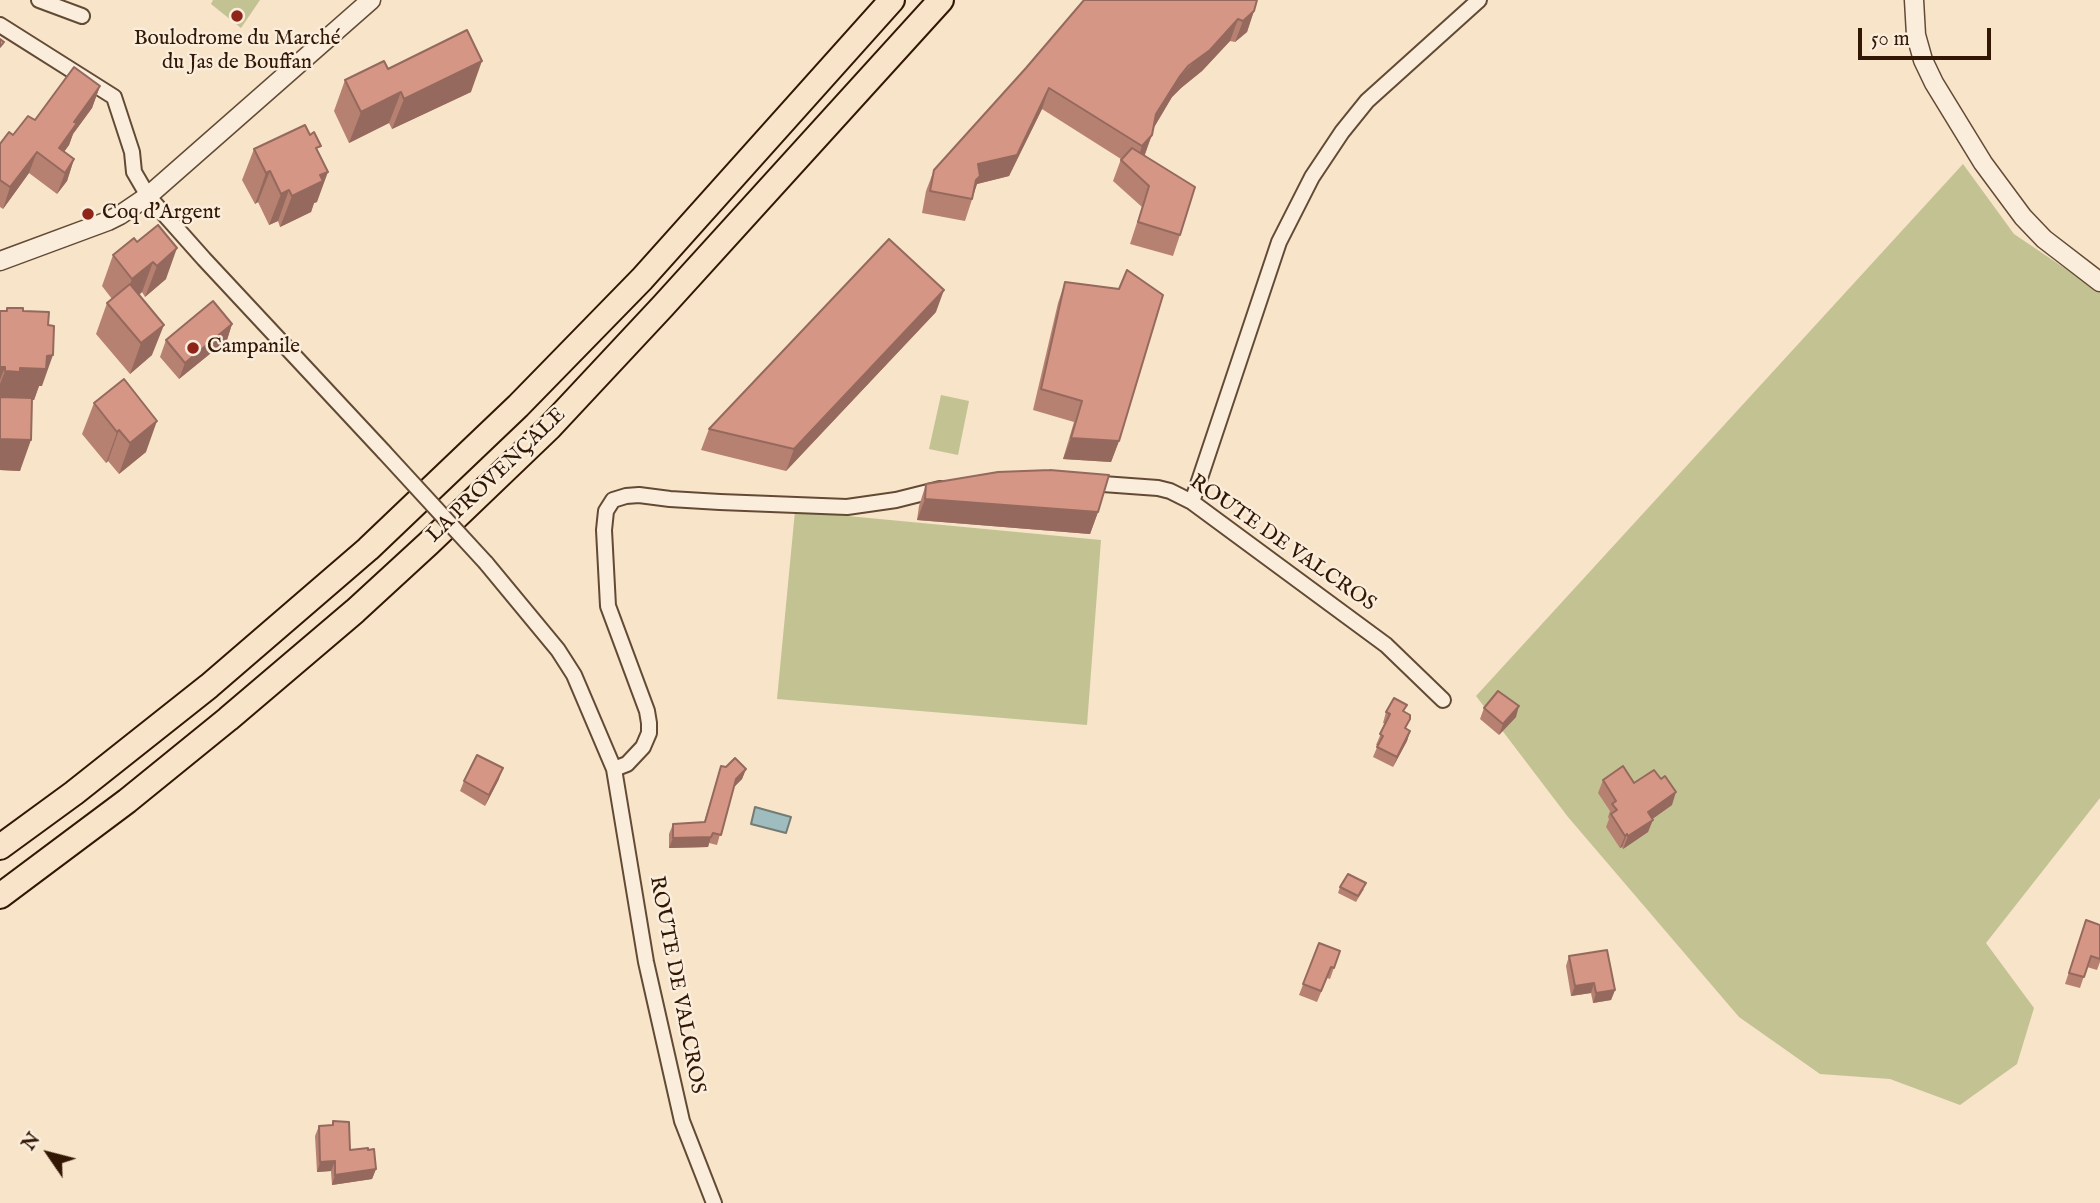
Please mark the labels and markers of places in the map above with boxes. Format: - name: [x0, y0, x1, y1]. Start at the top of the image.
- marker: Boulodrome du Marché du Jas de Bouffan: [229, 8, 245, 24]
- place label: Boulodrome du Marché du Jas de Bouffan: [134, 27, 340, 77]
- place label: Coq d'Argent: [102, 201, 221, 227]
- marker: Coq d'Argent: [80, 206, 96, 222]
- place label: Campanile: [207, 335, 300, 361]
- marker: Campanile: [185, 340, 201, 356]

